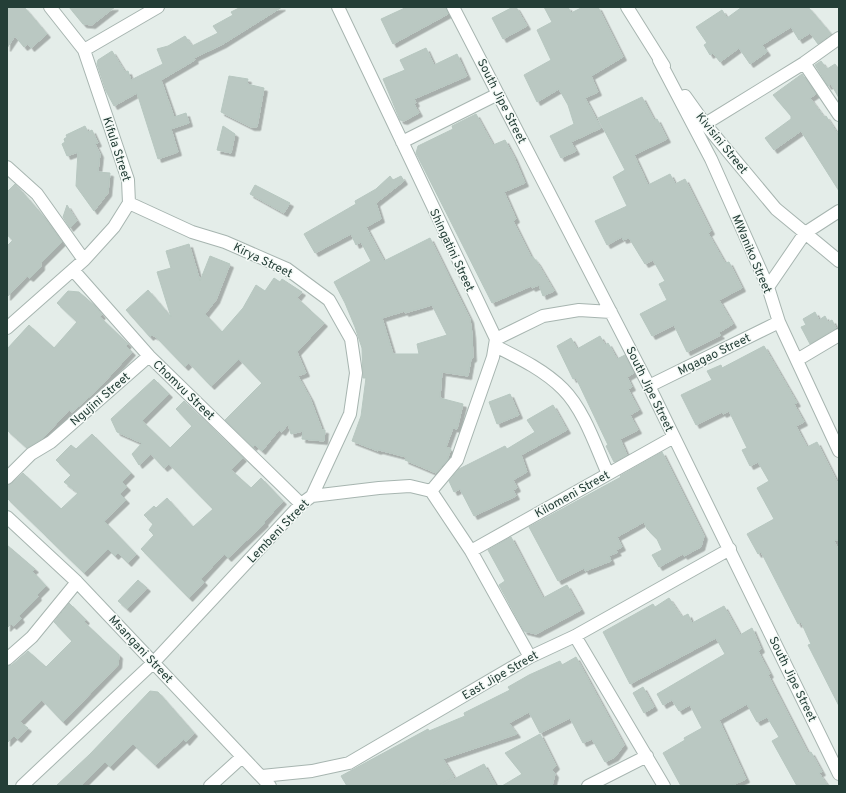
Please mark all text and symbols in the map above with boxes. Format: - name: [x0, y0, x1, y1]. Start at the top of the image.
- street label: South Jipe Street: [473, 56, 529, 147]
- street label: Kivisini Street: [692, 110, 751, 178]
- street label: Kifula Street: [98, 115, 134, 184]
- street label: Shingatini Street: [425, 206, 477, 295]
- street label: MWaniko Street: [727, 213, 775, 296]
- street label: Kirya Street: [230, 240, 295, 282]
- street label: Mgagao Street: [675, 330, 753, 379]
- street label: South Jipe Street: [621, 344, 677, 435]
- street label: Chomvu Street: [149, 357, 218, 424]
- street label: Ngujini Street: [67, 369, 134, 430]
- street label: Kilomeni Street: [532, 468, 613, 522]
- street label: Lembeni Street: [244, 496, 313, 567]
- street label: Msangani Street: [105, 612, 176, 687]
- street label: South Jipe Street: [764, 634, 820, 725]
- street label: East Jipe Street: [460, 648, 541, 704]

